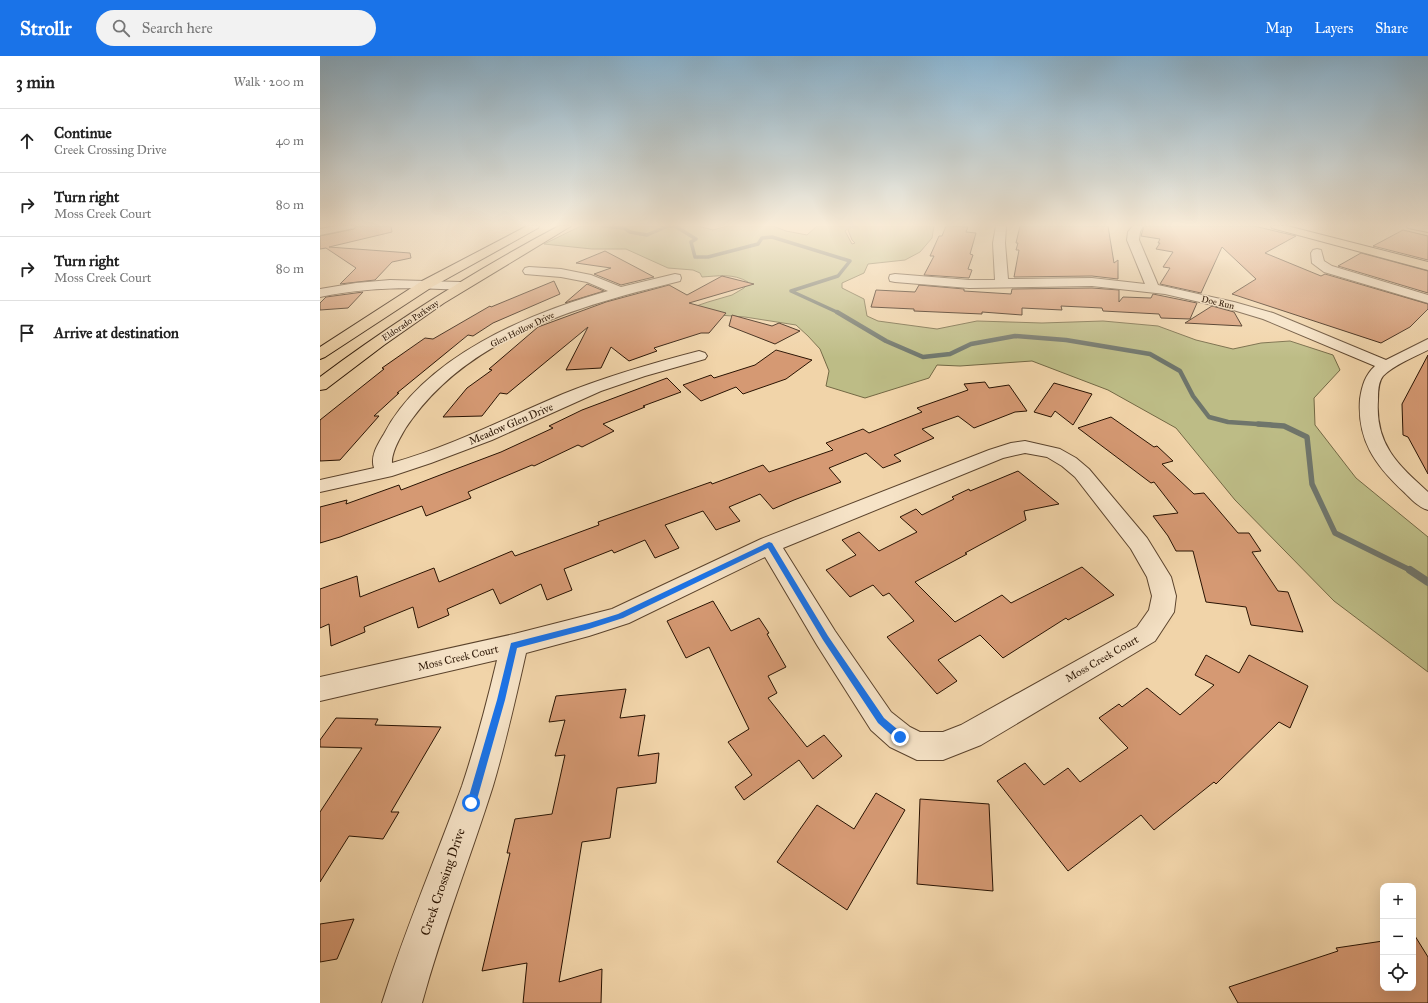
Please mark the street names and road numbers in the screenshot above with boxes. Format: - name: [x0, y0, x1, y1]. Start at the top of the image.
- street label: Doe Run: [1201, 293, 1236, 311]
- street label: Eldorado Parkway: [379, 296, 441, 343]
- street label: Glen Hollow Drive: [488, 309, 556, 349]
- street label: Meadow Glen Drive: [467, 400, 556, 448]
- street label: Moss Creek Court: [1063, 633, 1141, 685]
- street label: Moss Creek Court: [416, 642, 500, 674]
- street label: Creek Crossing Drive: [417, 826, 469, 938]

